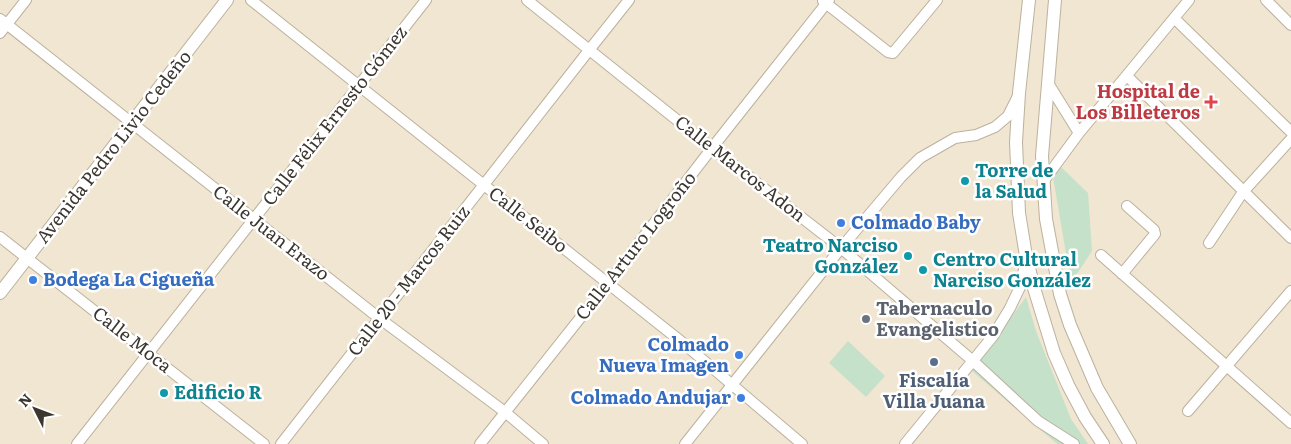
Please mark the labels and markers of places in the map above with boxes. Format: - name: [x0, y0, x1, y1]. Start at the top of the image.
- place label: Hospital de Los Billeteros: [1075, 77, 1200, 125]
- marker: Hospital de Los Billeteros: [1204, 95, 1218, 109]
- place label: Torre de la Salud: [975, 156, 1053, 204]
- marker: Torre de la Salud: [959, 175, 971, 187]
- place label: Colmado Baby: [851, 208, 981, 235]
- marker: Colmado Baby: [835, 217, 847, 229]
- place label: Teatro Narciso González: [763, 231, 898, 279]
- place label: Centro Cultural Narciso González: [933, 245, 1091, 293]
- marker: Teatro Narciso González: [902, 250, 914, 262]
- marker: Centro Cultural Narciso González: [917, 264, 929, 276]
- place label: Bodega La Cigueña: [43, 265, 215, 292]
- marker: Bodega La Cigueña: [27, 274, 39, 286]
- place label: Tabernaculo Evangelistico: [876, 294, 999, 342]
- marker: Tabernaculo Evangelistico: [860, 313, 872, 325]
- place label: Colmado Nueva Imagen: [599, 330, 729, 378]
- marker: Colmado Nueva Imagen: [733, 349, 745, 361]
- marker: Fiscalía Villa Juana: [928, 356, 940, 368]
- place label: Fiscalía Villa Juana: [883, 366, 986, 414]
- place label: Edificio R: [174, 378, 263, 405]
- place label: Colmado Andujar: [571, 383, 731, 410]
- marker: Edificio R: [158, 387, 170, 399]
- marker: Colmado Andujar: [735, 392, 747, 404]

